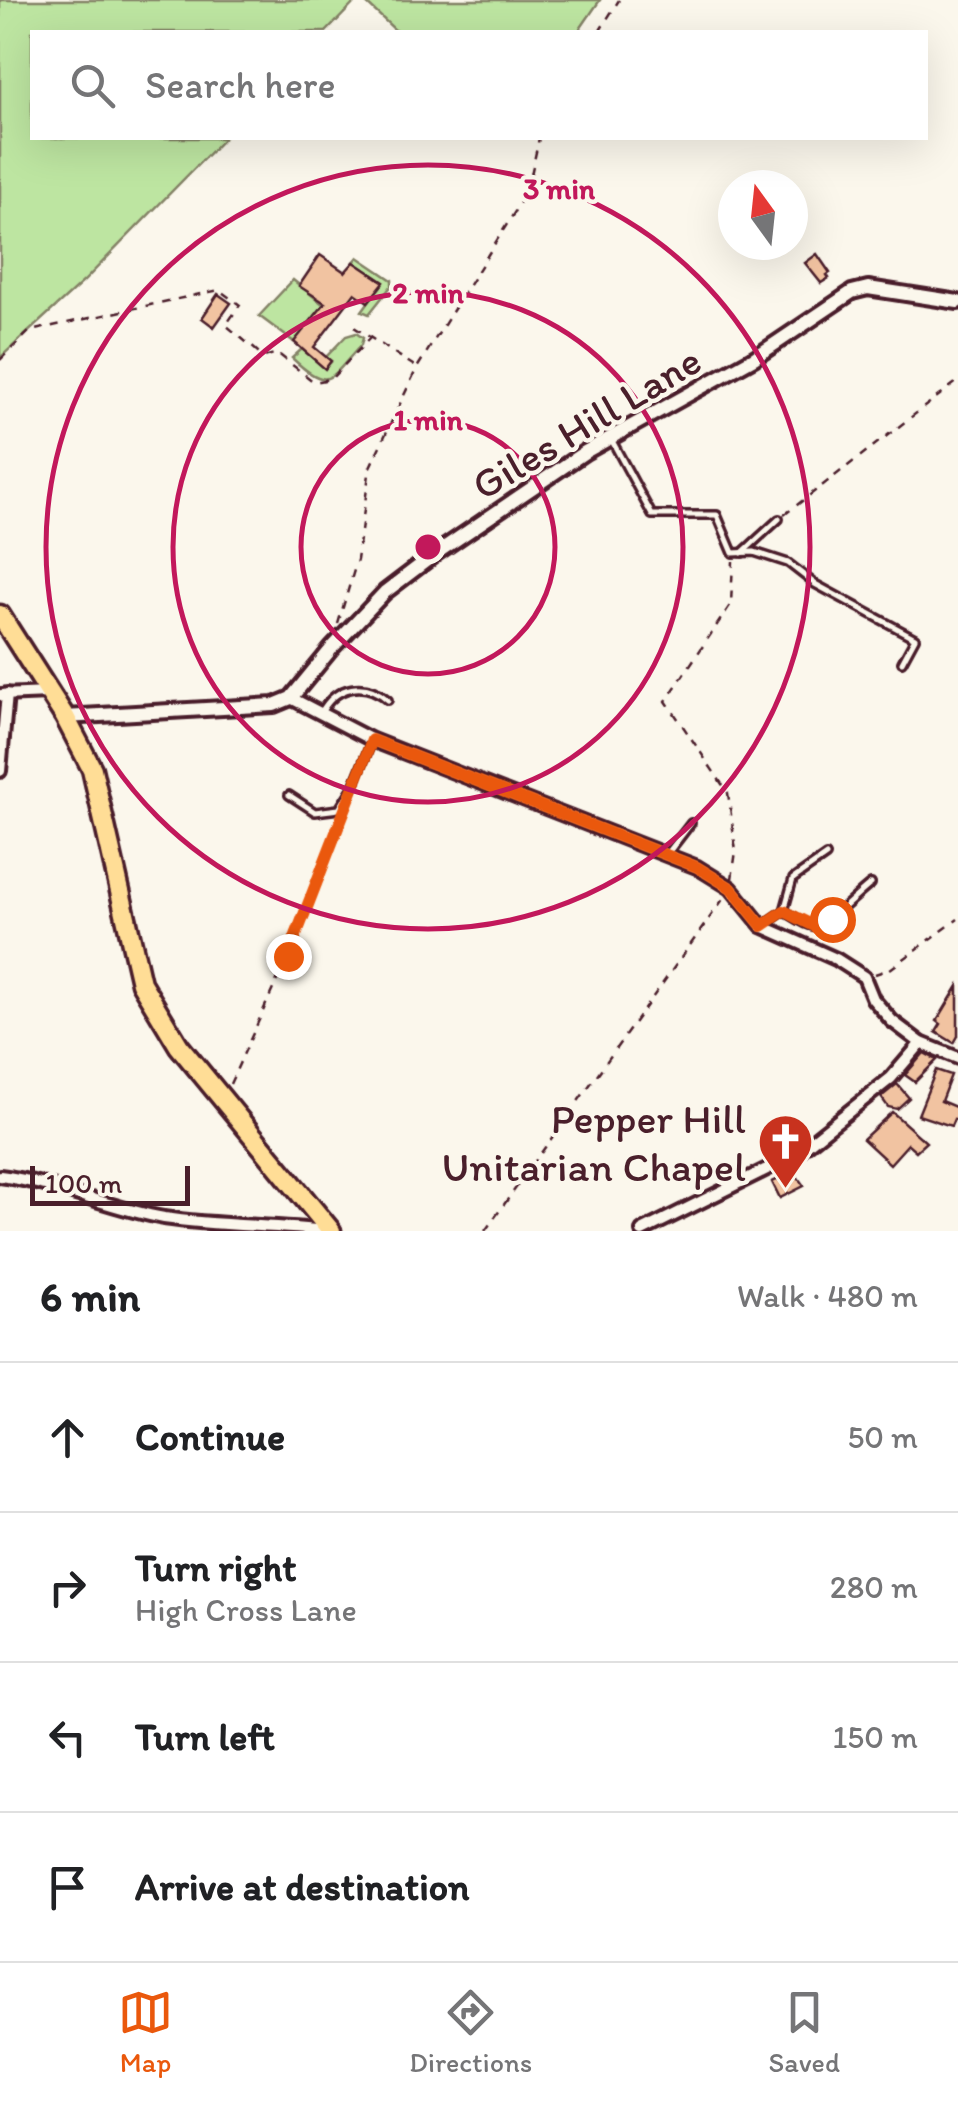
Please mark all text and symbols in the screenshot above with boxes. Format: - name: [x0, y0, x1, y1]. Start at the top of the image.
- search box: [30, 30, 928, 140]
- icon: search: [65, 58, 120, 113]
- text: Search here: [145, 62, 336, 108]
- text: 3 min: [523, 170, 596, 207]
- north arrow: [718, 170, 808, 260]
- text: 2 min: [392, 274, 465, 311]
- street label: Giles Hill Lane: [463, 334, 710, 511]
- text: 1 min: [393, 401, 464, 438]
- centre of rings: [410, 529, 446, 565]
- route start: [810, 897, 856, 943]
- route end: [266, 934, 312, 980]
- place label: Pepper Hill Unitarian Chapel: [441, 1093, 746, 1192]
- church icon: Pepper Hill Unitarian Chapel: [755, 1112, 815, 1191]
- scale bar: [30, 1161, 190, 1206]
- text: 100 m: [45, 1166, 122, 1200]
- text: 6 min: [40, 1271, 140, 1322]
- text: Walk · 480 m: [737, 1277, 918, 1315]
- icon: ahead: [40, 1410, 95, 1465]
- text: Continue: [135, 1414, 285, 1460]
- text: 50 m: [847, 1418, 918, 1456]
- text: Turn right: [135, 1545, 297, 1591]
- icon: right: [40, 1560, 95, 1615]
- text: 280 m: [830, 1568, 918, 1606]
- text: High Cross Lane: [135, 1591, 357, 1629]
- icon: left: [40, 1710, 95, 1765]
- text: Turn left: [135, 1714, 275, 1760]
- text: 150 m: [833, 1718, 918, 1756]
- icon: arrive: [40, 1860, 95, 1915]
- text: Arrive at destination: [135, 1864, 470, 1910]
- tab: Map: [118, 1985, 173, 2079]
- tab: Directions: [409, 1985, 532, 2079]
- tab: Saved: [768, 1985, 840, 2079]

